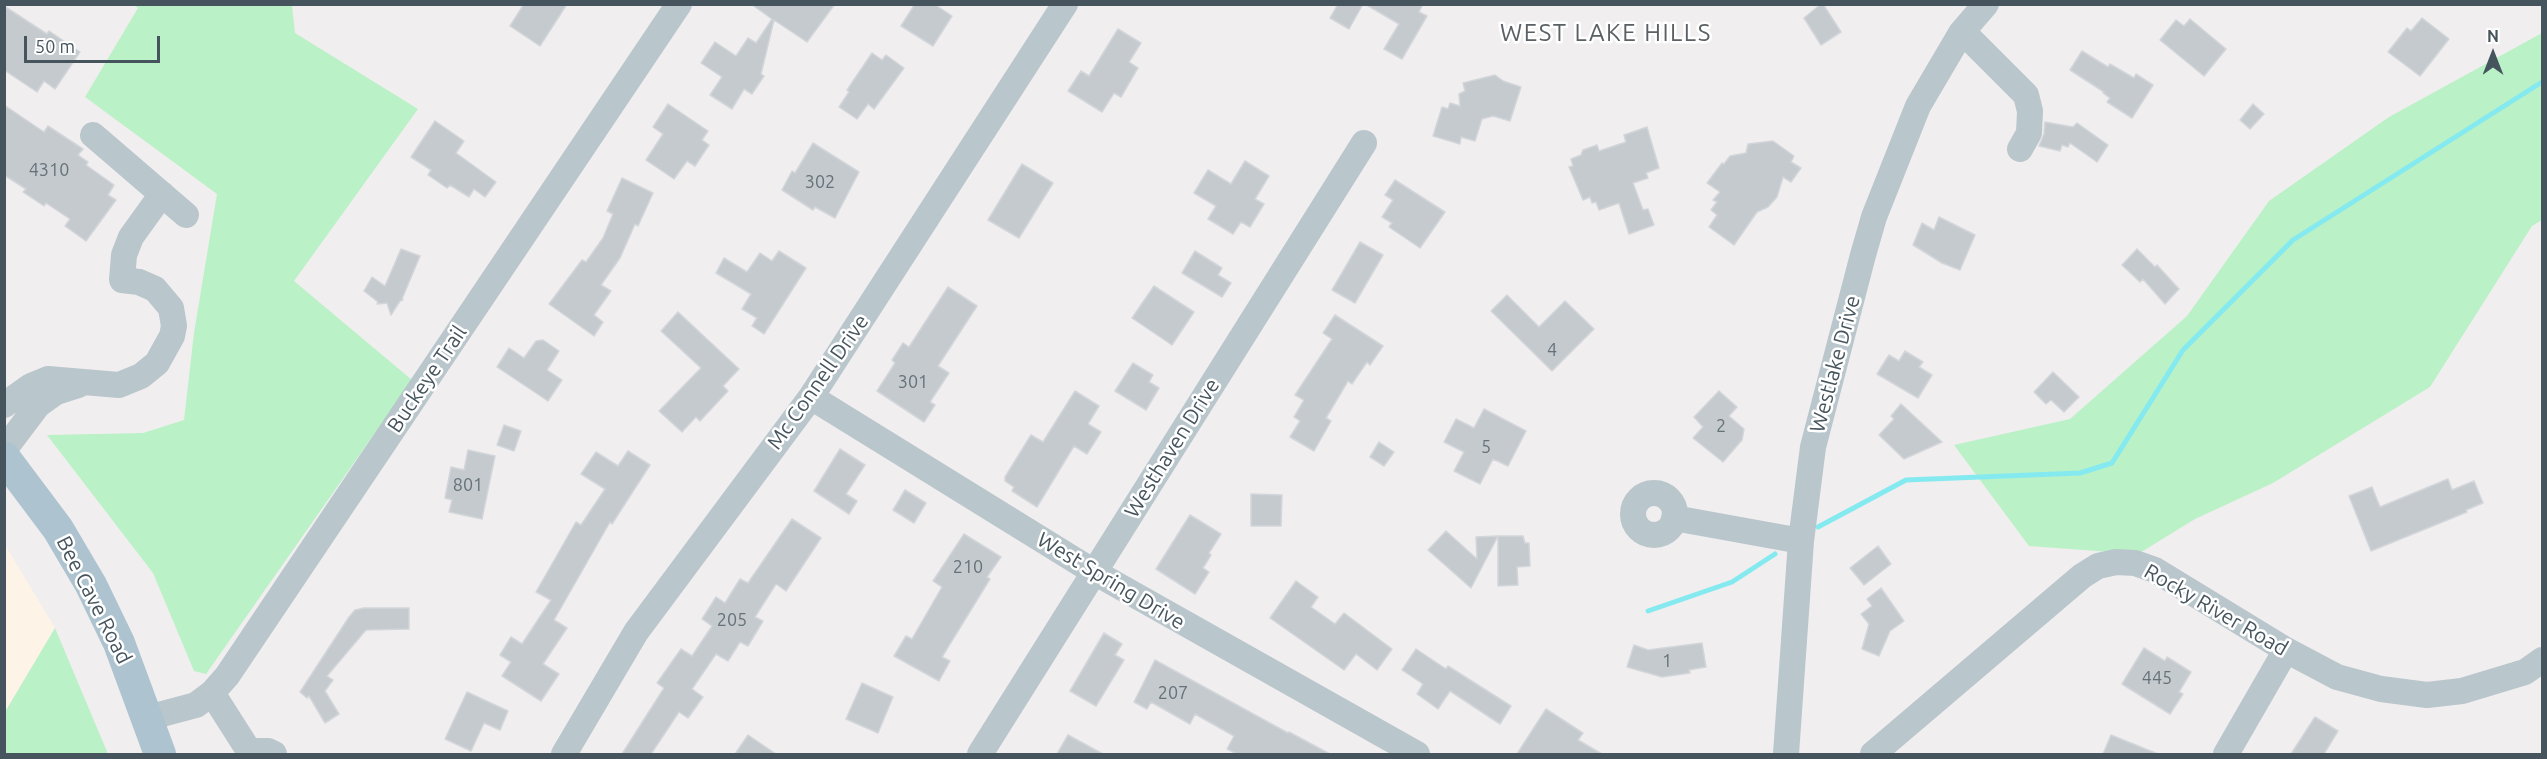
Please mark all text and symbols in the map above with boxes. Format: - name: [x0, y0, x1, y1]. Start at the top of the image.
- district label: WEST LAKE HILLS: [1500, 19, 1712, 47]
- scale bar: [27, 24, 164, 62]
- north arrow: [2463, 24, 2523, 84]
- text: N: [2487, 27, 2499, 45]
- text: 50 m: [35, 36, 75, 56]
- house number: 4310: [29, 159, 69, 181]
- house number: 302: [805, 171, 835, 193]
- street label: Westlake Drive: [1805, 293, 1865, 435]
- street label: Mc Connell Drive: [762, 310, 874, 454]
- street label: Buckeye Trail: [382, 321, 472, 437]
- house number: 4: [1547, 339, 1557, 361]
- house number: 301: [898, 371, 928, 393]
- street label: Westhaven Drive: [1119, 374, 1225, 522]
- house number: 2: [1716, 415, 1726, 437]
- house number: 5: [1481, 436, 1491, 458]
- house number: 801: [453, 474, 483, 496]
- street label: West Spring Drive: [1033, 527, 1189, 635]
- street label: Bee Cave Road: [51, 532, 137, 668]
- house number: 210: [953, 556, 983, 578]
- street label: Rocky River Road: [2140, 559, 2292, 661]
- house number: 205: [717, 609, 747, 631]
- house number: 1: [1662, 650, 1672, 672]
- house number: 445: [2142, 667, 2172, 689]
- house number: 207: [1158, 682, 1188, 704]

